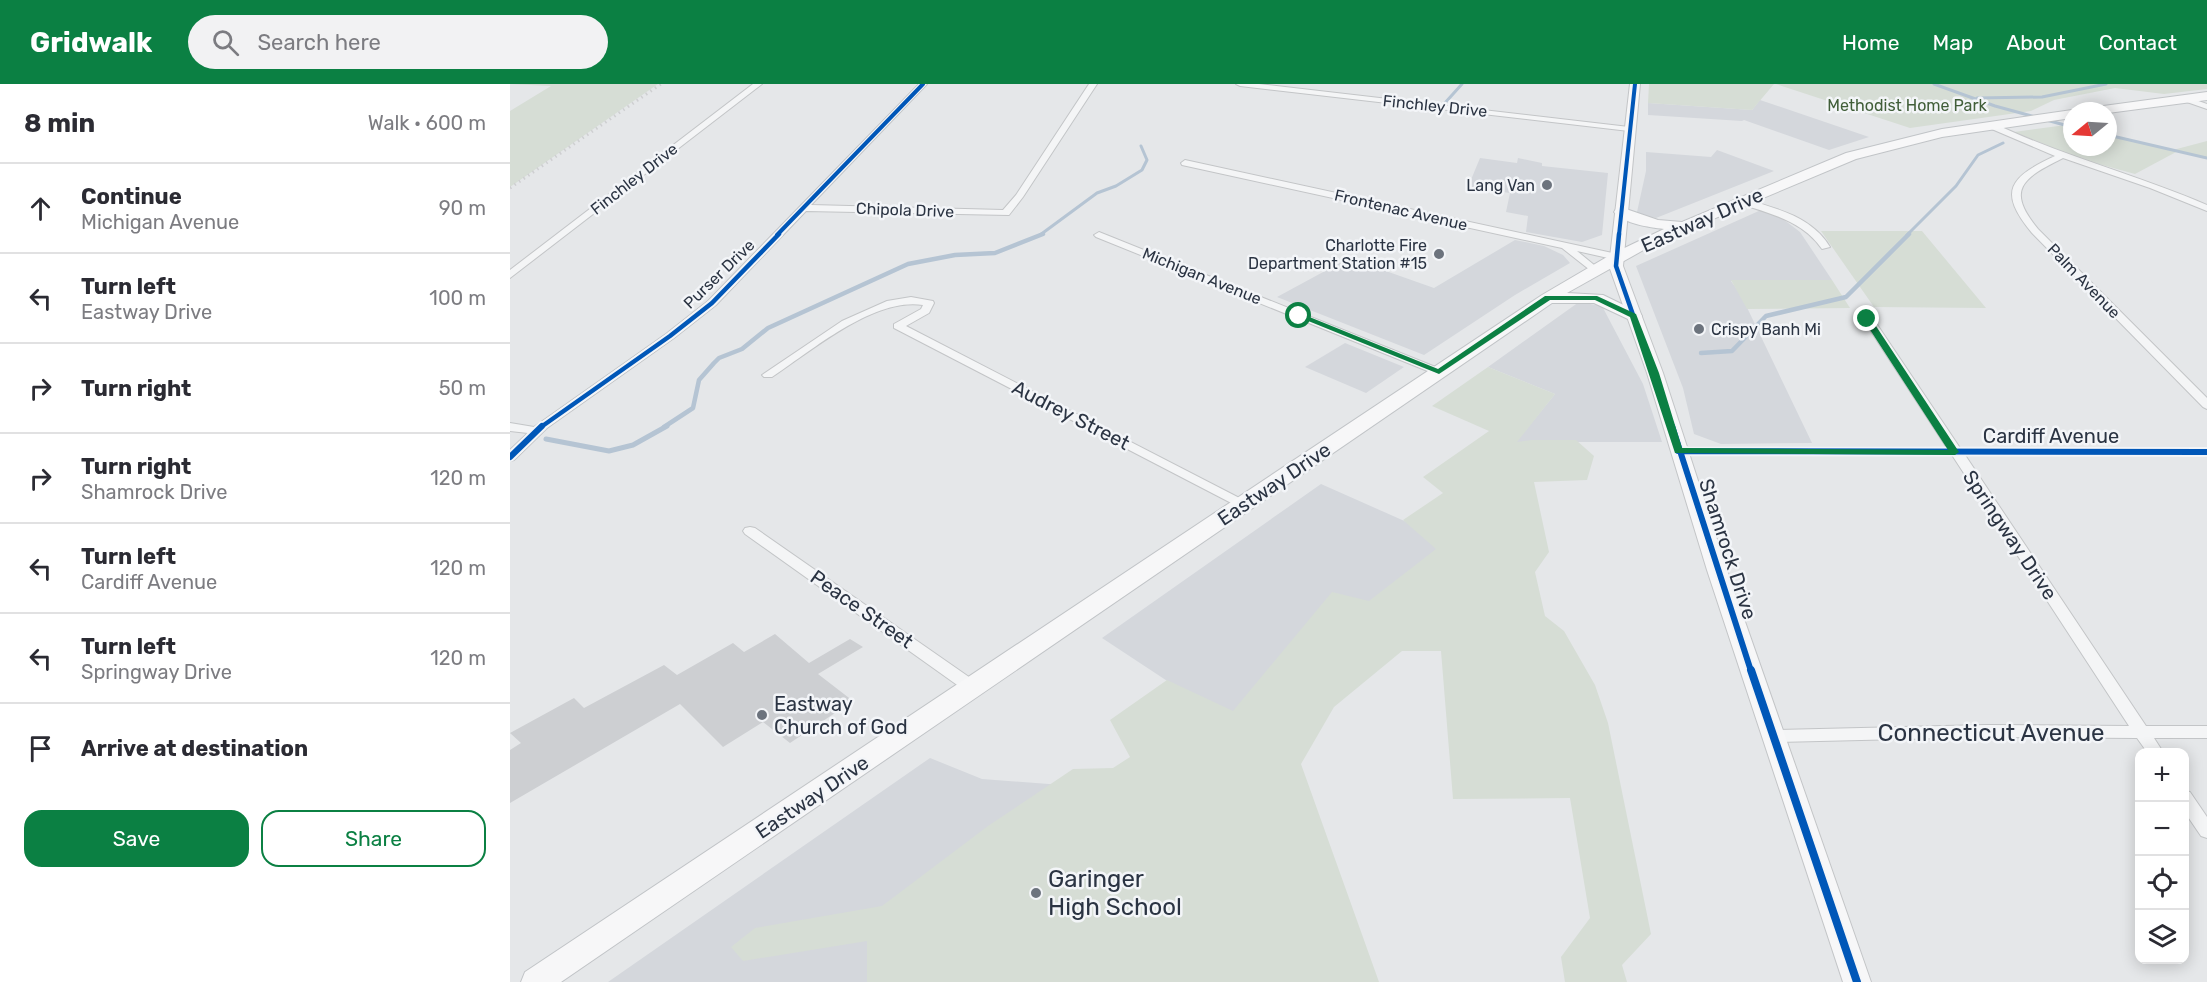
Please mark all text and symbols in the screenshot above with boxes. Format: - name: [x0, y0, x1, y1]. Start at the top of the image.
- search box: [188, 15, 608, 69]
- text: Gridwalk: [30, 26, 152, 59]
- icon: search: [209, 26, 242, 59]
- text: Search here: [257, 29, 381, 56]
- text: Home: [1842, 30, 1899, 55]
- text: Map: [1932, 30, 1973, 55]
- text: About: [2006, 30, 2066, 55]
- text: Contact: [2099, 30, 2177, 55]
- street label: Finchley Drive: [1382, 91, 1488, 121]
- park label: Methodist Home Park: [1827, 96, 1987, 115]
- north arrow: [2063, 102, 2117, 156]
- text: 8 min: [24, 108, 95, 139]
- text: Walk · 600 m: [368, 111, 486, 135]
- street label: Finchley Drive: [587, 139, 681, 219]
- place label: Lang Van: [1466, 176, 1535, 195]
- marker: Lang Van: [1540, 178, 1554, 192]
- street label: Eastway Drive: [1637, 182, 1767, 258]
- text: Continue: [81, 183, 182, 210]
- street label: Frontenac Avenue: [1333, 185, 1469, 235]
- icon: ahead: [24, 192, 57, 225]
- text: 90 m: [439, 196, 486, 220]
- street label: Chipola Drive: [856, 199, 954, 221]
- text: Michigan Avenue: [81, 210, 239, 234]
- street label: Purser Drive: [680, 235, 758, 313]
- place label: Charlotte Fire Department Station #15: [1248, 236, 1427, 273]
- street label: Palm Avenue: [2044, 240, 2124, 322]
- street label: Michigan Avenue: [1140, 243, 1264, 309]
- marker: Charlotte Fire Department Station #15: [1432, 247, 1446, 261]
- text: Turn left: [81, 273, 176, 300]
- icon: left: [24, 282, 57, 315]
- text: 100 m: [429, 286, 486, 310]
- text: Eastway Drive: [81, 300, 212, 324]
- route start: [1285, 302, 1311, 328]
- route end: [1853, 305, 1879, 331]
- place label: Crispy Banh Mi: [1711, 320, 1821, 339]
- marker: Crispy Banh Mi: [1692, 322, 1706, 336]
- icon: right: [24, 372, 57, 405]
- text: Turn right: [81, 375, 191, 402]
- street label: Audrey Street: [1008, 375, 1134, 455]
- text: 50 m: [439, 376, 486, 400]
- street label: Cardiff Avenue: [1983, 424, 2119, 448]
- street label: Eastway Drive: [1213, 437, 1335, 531]
- text: Turn right: [81, 453, 191, 480]
- icon: right: [24, 462, 57, 495]
- text: 120 m: [430, 466, 486, 490]
- street label: Springway Drive: [1958, 466, 2062, 604]
- street label: Shamrock Drive: [1694, 476, 1762, 622]
- text: Shamrock Drive: [81, 480, 228, 504]
- text: Turn left: [81, 543, 176, 570]
- icon: left: [24, 552, 57, 585]
- text: 120 m: [430, 556, 486, 580]
- street label: Peace Street: [806, 565, 918, 653]
- text: Cardiff Avenue: [81, 570, 217, 594]
- text: Turn left: [81, 633, 176, 660]
- icon: left: [24, 642, 57, 675]
- text: 120 m: [430, 646, 486, 670]
- text: Springway Drive: [81, 660, 232, 684]
- place label: Eastway Church of God: [774, 692, 908, 739]
- marker: Eastway Church of God: [755, 708, 769, 722]
- street label: Connecticut Avenue: [1877, 719, 2105, 747]
- icon: arrive: [24, 732, 57, 765]
- text: Arrive at destination: [81, 735, 308, 762]
- map controls: [2135, 748, 2189, 964]
- button: +: [2135, 748, 2189, 802]
- street label: Eastway Drive: [751, 750, 873, 844]
- button: −: [2135, 802, 2189, 856]
- button: Save: [24, 810, 249, 867]
- button: Share: [261, 810, 486, 867]
- button: locate: [2135, 856, 2189, 910]
- place label: Garinger High School: [1048, 865, 1182, 921]
- marker: Garinger High School: [1029, 886, 1043, 900]
- button: layers: [2135, 910, 2189, 964]

